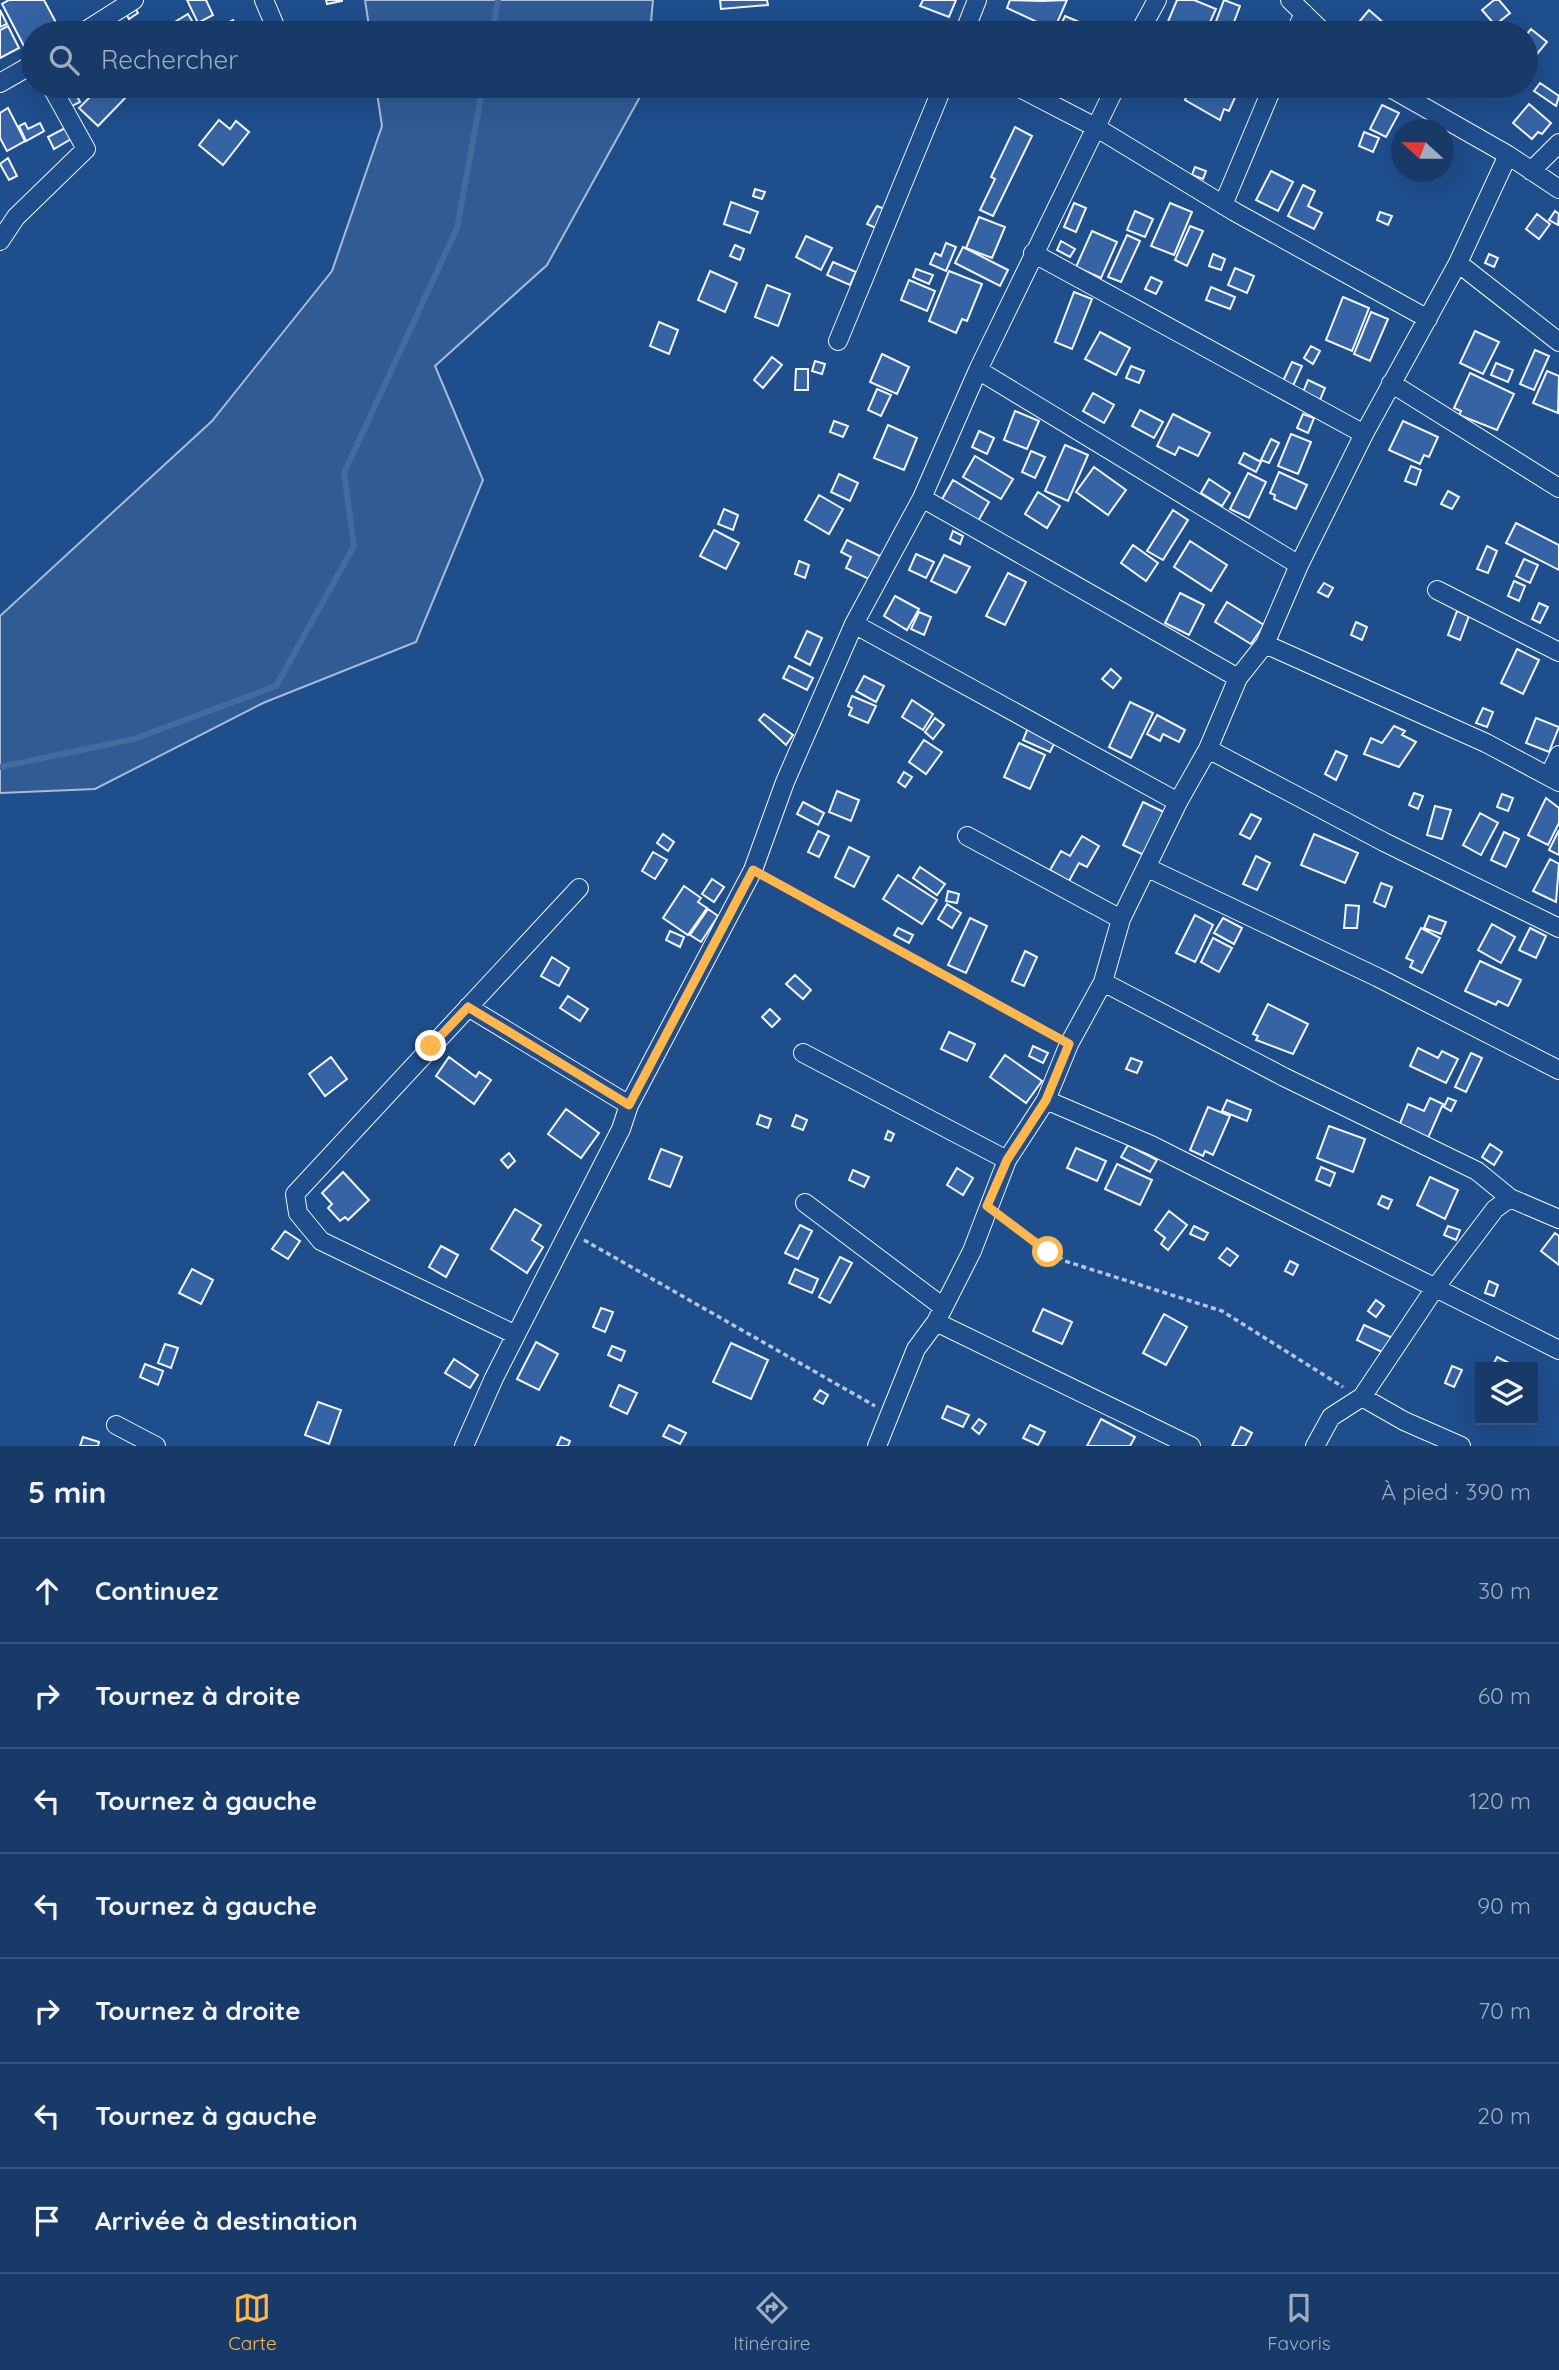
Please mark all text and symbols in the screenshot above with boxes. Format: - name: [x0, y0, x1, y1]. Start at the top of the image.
- search box: [21, 21, 1538, 98]
- icon: search: [45, 41, 83, 79]
- text: Rechercher: [101, 43, 238, 76]
- north arrow: [1391, 119, 1454, 182]
- route end: [415, 1030, 446, 1061]
- route start: [1032, 1236, 1063, 1267]
- map controls: [1475, 1362, 1538, 1425]
- button: layers: [1475, 1362, 1538, 1425]
- text: 5 min: [28, 1473, 106, 1511]
- text: À pied · 390 m: [1381, 1477, 1531, 1506]
- icon: ahead: [28, 1572, 66, 1610]
- text: Continuez: [95, 1574, 218, 1607]
- text: 30 m: [1478, 1576, 1531, 1605]
- icon: right: [28, 1677, 66, 1715]
- text: Tournez à droite: [95, 1679, 300, 1712]
- text: 60 m: [1478, 1681, 1531, 1710]
- icon: left: [28, 1782, 66, 1820]
- text: Tournez à gauche: [95, 1784, 317, 1817]
- text: 120 m: [1469, 1786, 1531, 1815]
- icon: left: [28, 1887, 66, 1925]
- text: Tournez à gauche: [95, 1889, 317, 1922]
- text: 90 m: [1477, 1891, 1531, 1920]
- icon: right: [28, 1992, 66, 2030]
- text: Tournez à droite: [95, 1994, 300, 2027]
- text: 70 m: [1478, 1996, 1531, 2025]
- icon: left: [28, 2097, 66, 2135]
- text: Tournez à gauche: [95, 2099, 317, 2132]
- text: 20 m: [1477, 2101, 1531, 2130]
- icon: arrive: [28, 2202, 66, 2240]
- text: Arrivée à destination: [95, 2204, 358, 2237]
- tab: Carte: [228, 2289, 277, 2355]
- tab: Itinéraire: [733, 2289, 811, 2355]
- tab: Favoris: [1267, 2289, 1331, 2355]

